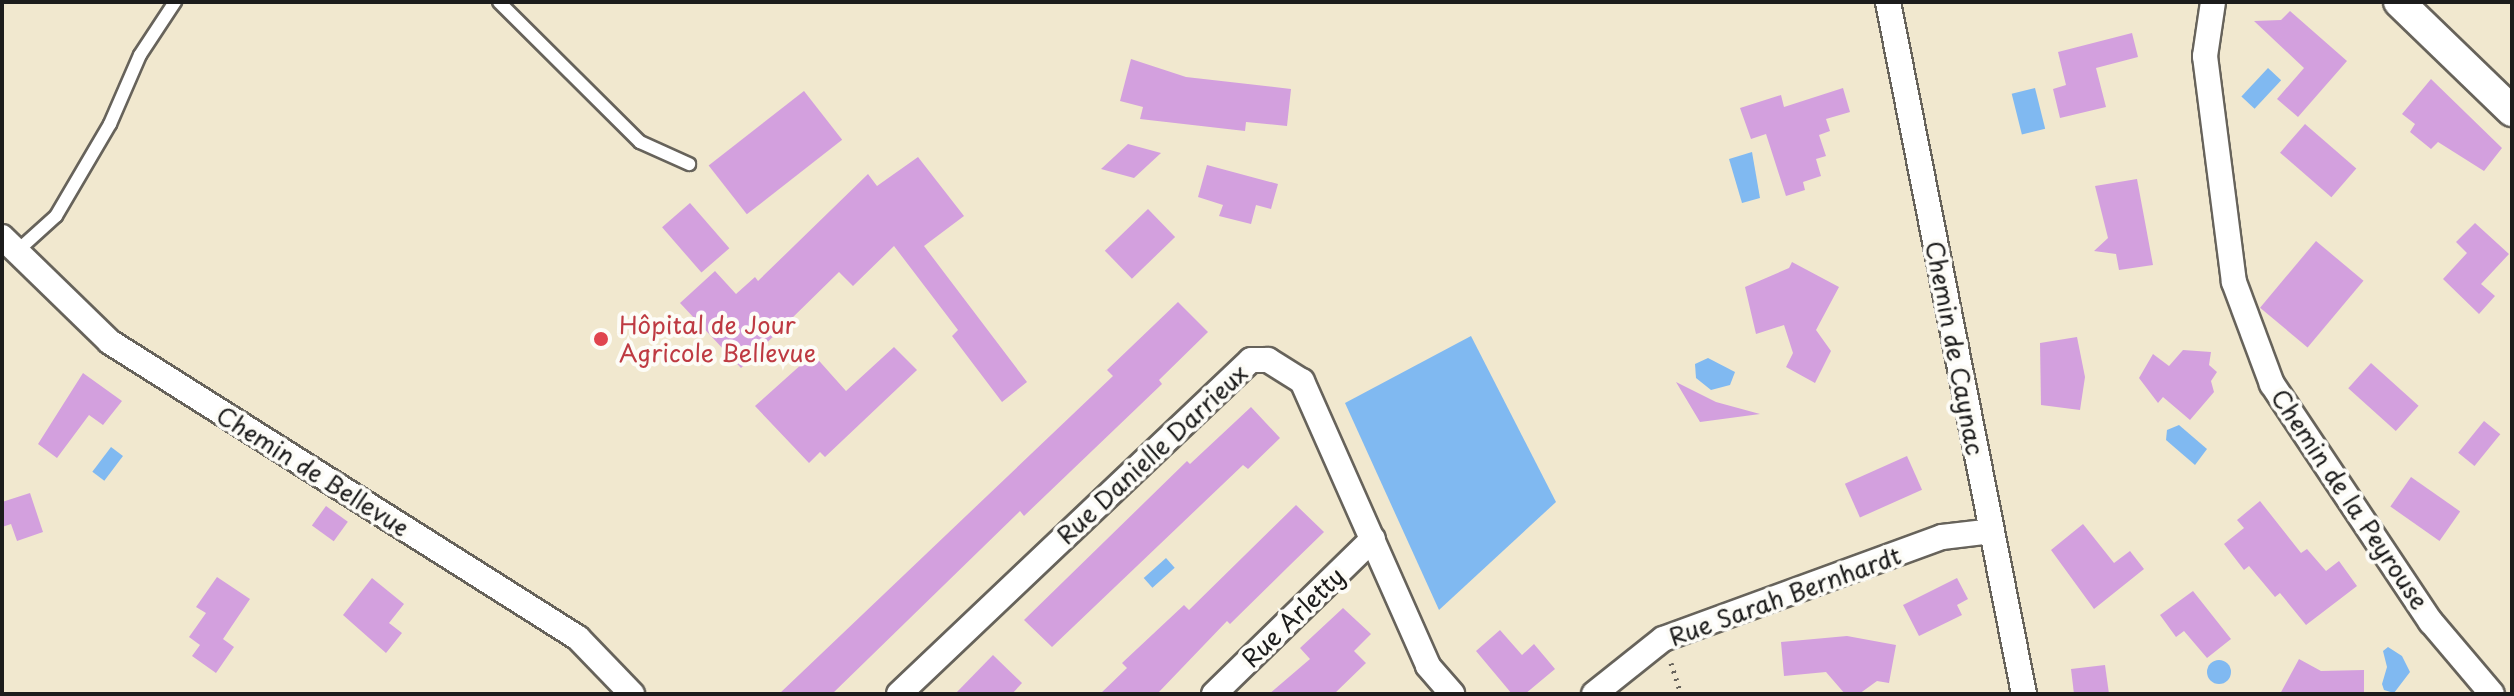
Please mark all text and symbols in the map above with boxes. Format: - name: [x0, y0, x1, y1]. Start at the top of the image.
- street label: Chemin de Caynac: [1920, 238, 1990, 458]
- place label: Hôpital de Jour Agricole Bellevue: [619, 311, 818, 367]
- marker: Hôpital de Jour Agricole Bellevue: [590, 328, 612, 350]
- street label: Rue Danielle Darrieux: [1050, 358, 1254, 550]
- street label: Chemin de la Peyrouse: [2265, 382, 2435, 616]
- street label: Chemin de Bellevue: [210, 399, 416, 543]
- street label: Rue Sarah Bernhardt: [1664, 540, 1906, 652]
- street label: Rue Arletty: [1235, 560, 1351, 674]

